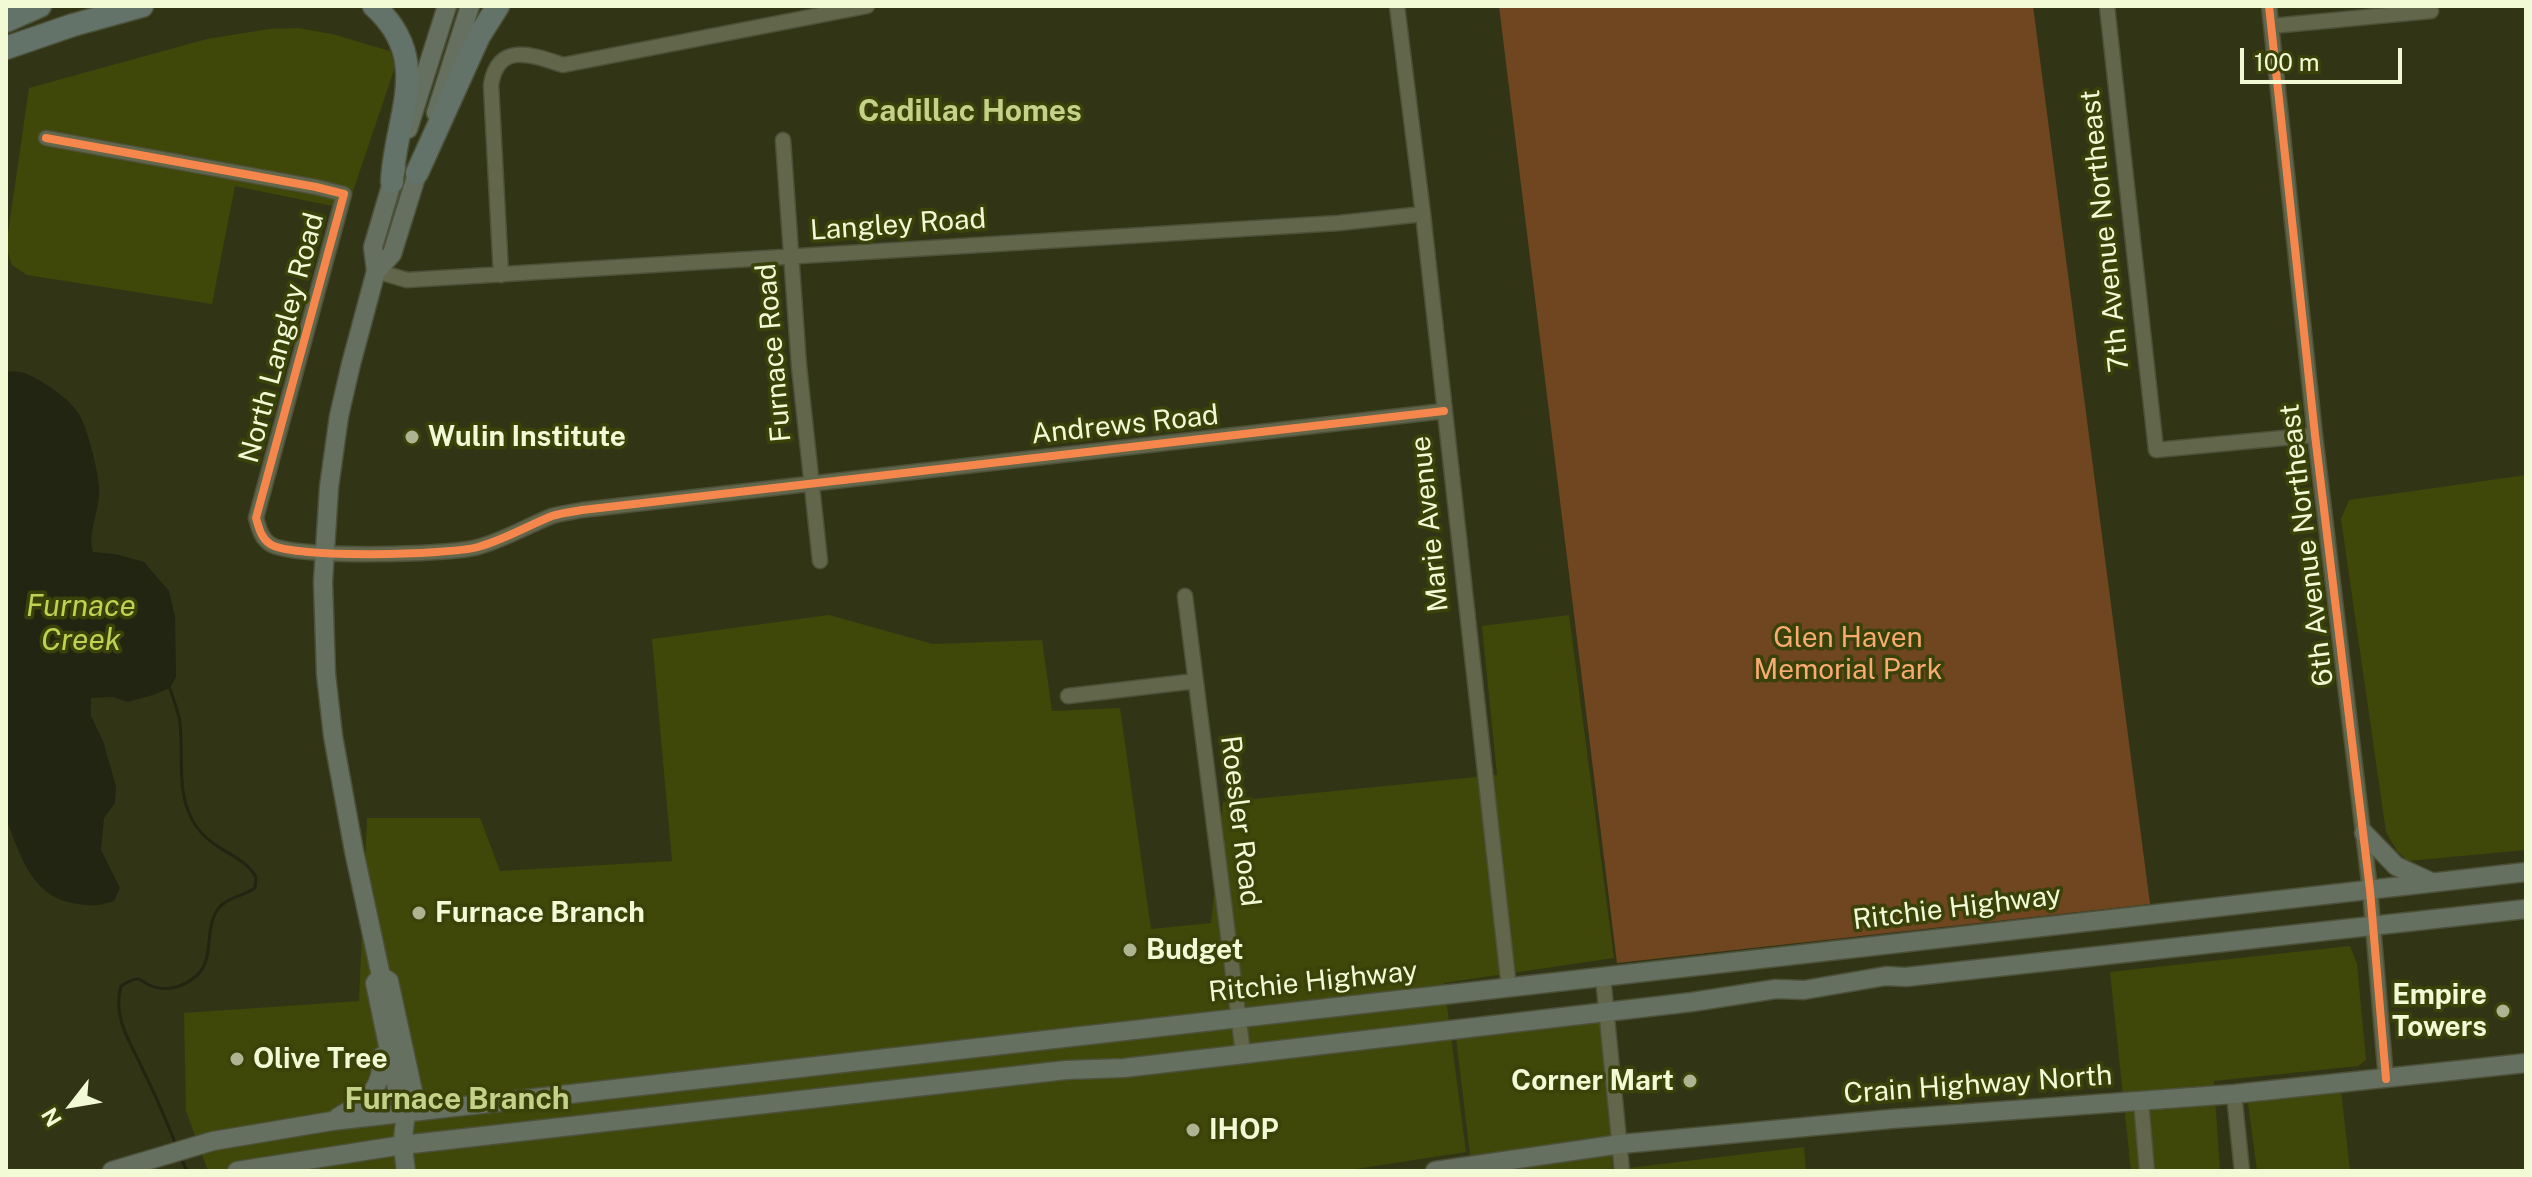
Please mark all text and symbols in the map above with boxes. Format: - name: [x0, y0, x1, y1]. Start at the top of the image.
- scale bar: [2244, 32, 2406, 82]
- text: 100 m: [2254, 48, 2320, 76]
- street label: 7th Avenue Northeast: [2073, 88, 2137, 374]
- district label: Cadillac Homes: [858, 94, 1082, 130]
- street label: Langley Road: [809, 202, 987, 248]
- street label: North Langley Road: [232, 209, 332, 467]
- street label: Furnace Road: [749, 262, 799, 444]
- street label: Andrews Road: [1030, 398, 1220, 452]
- street label: 6th Avenue Northeast: [2273, 402, 2341, 688]
- place label: Wulin Institute: [428, 420, 626, 454]
- marker: Wulin Institute: [403, 428, 421, 446]
- street label: Marie Avenue: [1404, 434, 1456, 614]
- water label: Furnace Creek: [26, 589, 136, 660]
- park label: Glen Haven Memorial Park: [1754, 621, 1942, 687]
- street label: Roesler Road: [1213, 734, 1267, 908]
- street label: Ritchie Highway: [1851, 879, 2063, 937]
- place label: Furnace Branch: [435, 896, 645, 930]
- marker: Furnace Branch: [410, 904, 428, 922]
- place label: Budget: [1146, 933, 1243, 967]
- marker: Budget: [1121, 941, 1139, 959]
- street label: Ritchie Highway: [1207, 954, 1419, 1010]
- place label: Empire Towers: [2392, 978, 2487, 1044]
- marker: Empire Towers: [2494, 1002, 2512, 1020]
- place label: Olive Tree: [253, 1042, 388, 1076]
- marker: Olive Tree: [228, 1050, 246, 1068]
- street label: Crain Highway North: [1842, 1059, 2114, 1111]
- place label: Corner Mart: [1511, 1064, 1674, 1098]
- north arrow: [32, 1065, 112, 1145]
- marker: Corner Mart: [1681, 1072, 1699, 1090]
- district label: Furnace Branch: [345, 1082, 569, 1118]
- text: N: [36, 1103, 67, 1131]
- place label: IHOP: [1209, 1113, 1279, 1147]
- marker: IHOP: [1184, 1121, 1202, 1139]

